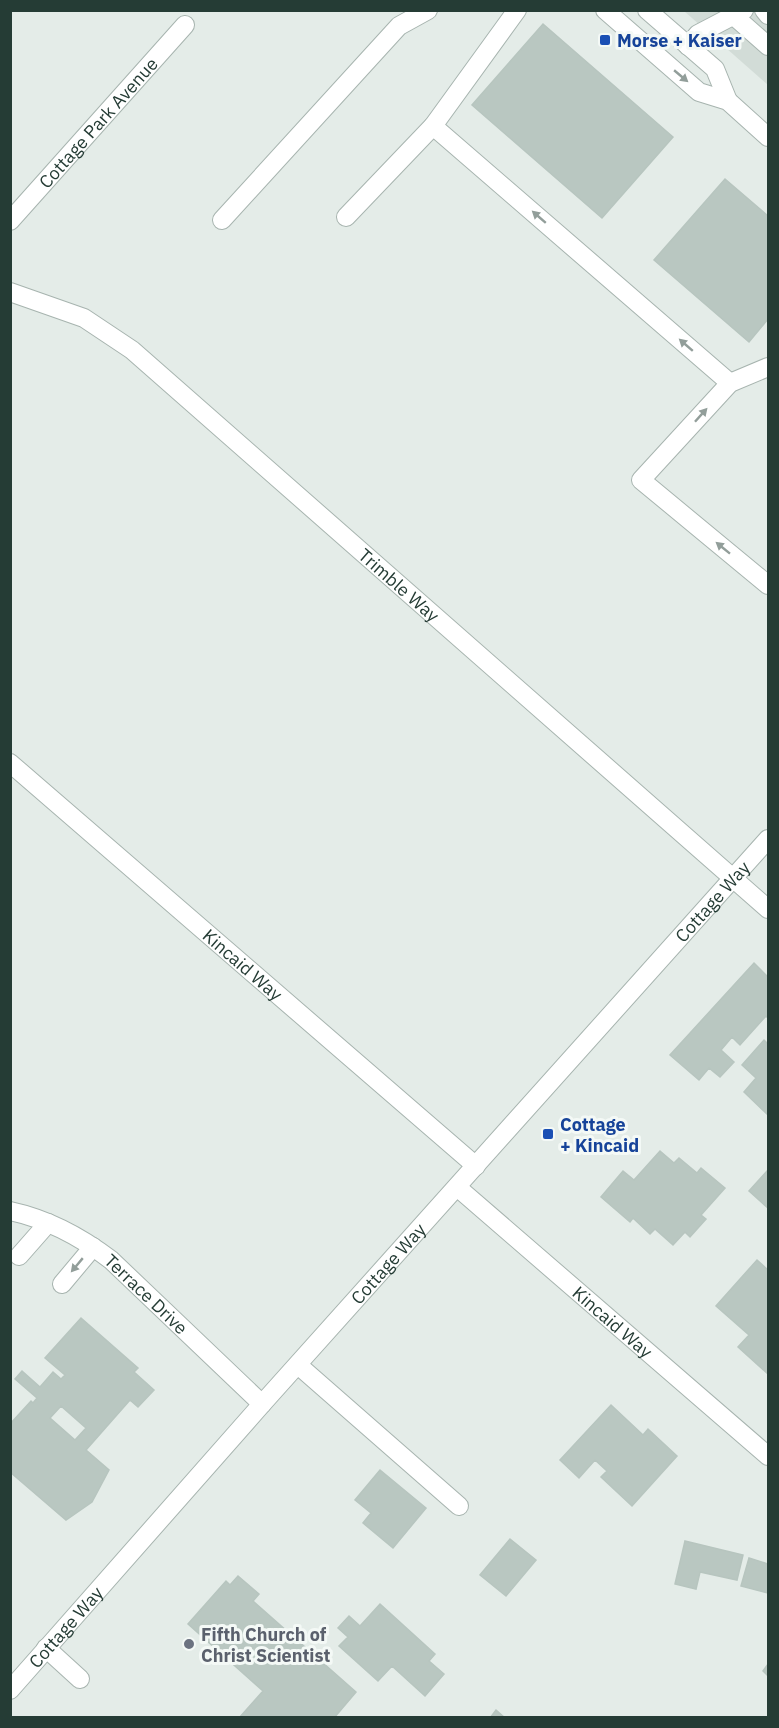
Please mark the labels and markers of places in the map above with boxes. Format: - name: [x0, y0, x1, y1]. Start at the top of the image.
- place label: Morse + Kaiser: [617, 29, 742, 52]
- marker: Morse + Kaiser: [598, 33, 612, 47]
- place label: Cottage + Kincaid: [560, 1113, 639, 1157]
- marker: Cottage + Kincaid: [541, 1127, 555, 1141]
- place label: Fifth Church of Christ Scientist: [201, 1623, 330, 1667]
- marker: Fifth Church of Christ Scientist: [182, 1637, 196, 1651]

